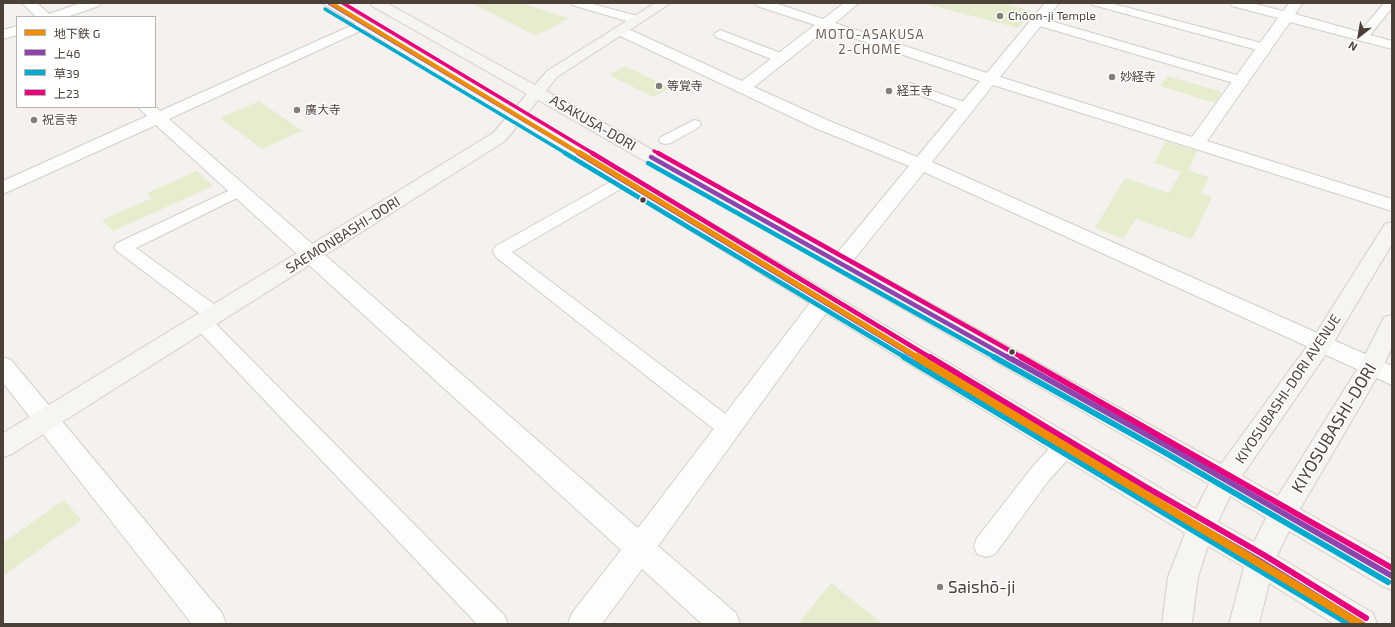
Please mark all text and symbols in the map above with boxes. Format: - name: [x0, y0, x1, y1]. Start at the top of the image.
- place label: Chōon-ji Temple: [1008, 9, 1096, 23]
- marker: Chōon-ji Temple: [995, 11, 1005, 21]
- legend: [16, 16, 156, 108]
- north arrow: [1339, 16, 1379, 56]
- text: 地下鉄 G: [54, 26, 100, 40]
- district label: MOTO-ASAKUSA 2-CHOME: [816, 27, 924, 58]
- text: N: [1346, 39, 1359, 54]
- text: 上46: [54, 46, 80, 60]
- text: 草39: [54, 66, 80, 80]
- place label: 妙経寺: [1120, 70, 1156, 84]
- marker: 妙経寺: [1107, 72, 1117, 82]
- place label: 等覚寺: [667, 79, 703, 93]
- marker: 等覚寺: [654, 81, 664, 91]
- place label: 経王寺: [897, 84, 933, 98]
- text: 上23: [54, 86, 79, 100]
- marker: 経王寺: [884, 86, 894, 96]
- street label: ASAKUSA-DORI: [547, 92, 639, 154]
- place label: 廣大寺: [305, 103, 341, 117]
- marker: 廣大寺: [292, 105, 302, 115]
- place label: 祝言寺: [42, 113, 78, 127]
- marker: 祝言寺: [29, 115, 39, 125]
- street label: SAEMONBASHI-DORI: [283, 193, 403, 277]
- unlabelled marker: [638, 195, 648, 205]
- street label: KIYOSUBASHI-DORI AVENUE: [1232, 311, 1344, 467]
- unlabelled marker: [1007, 347, 1017, 357]
- street label: KIYOSUBASHI-DORI: [1287, 359, 1381, 497]
- place label: Saishō-ji: [948, 577, 1015, 597]
- marker: Saishō-ji: [935, 582, 945, 592]

